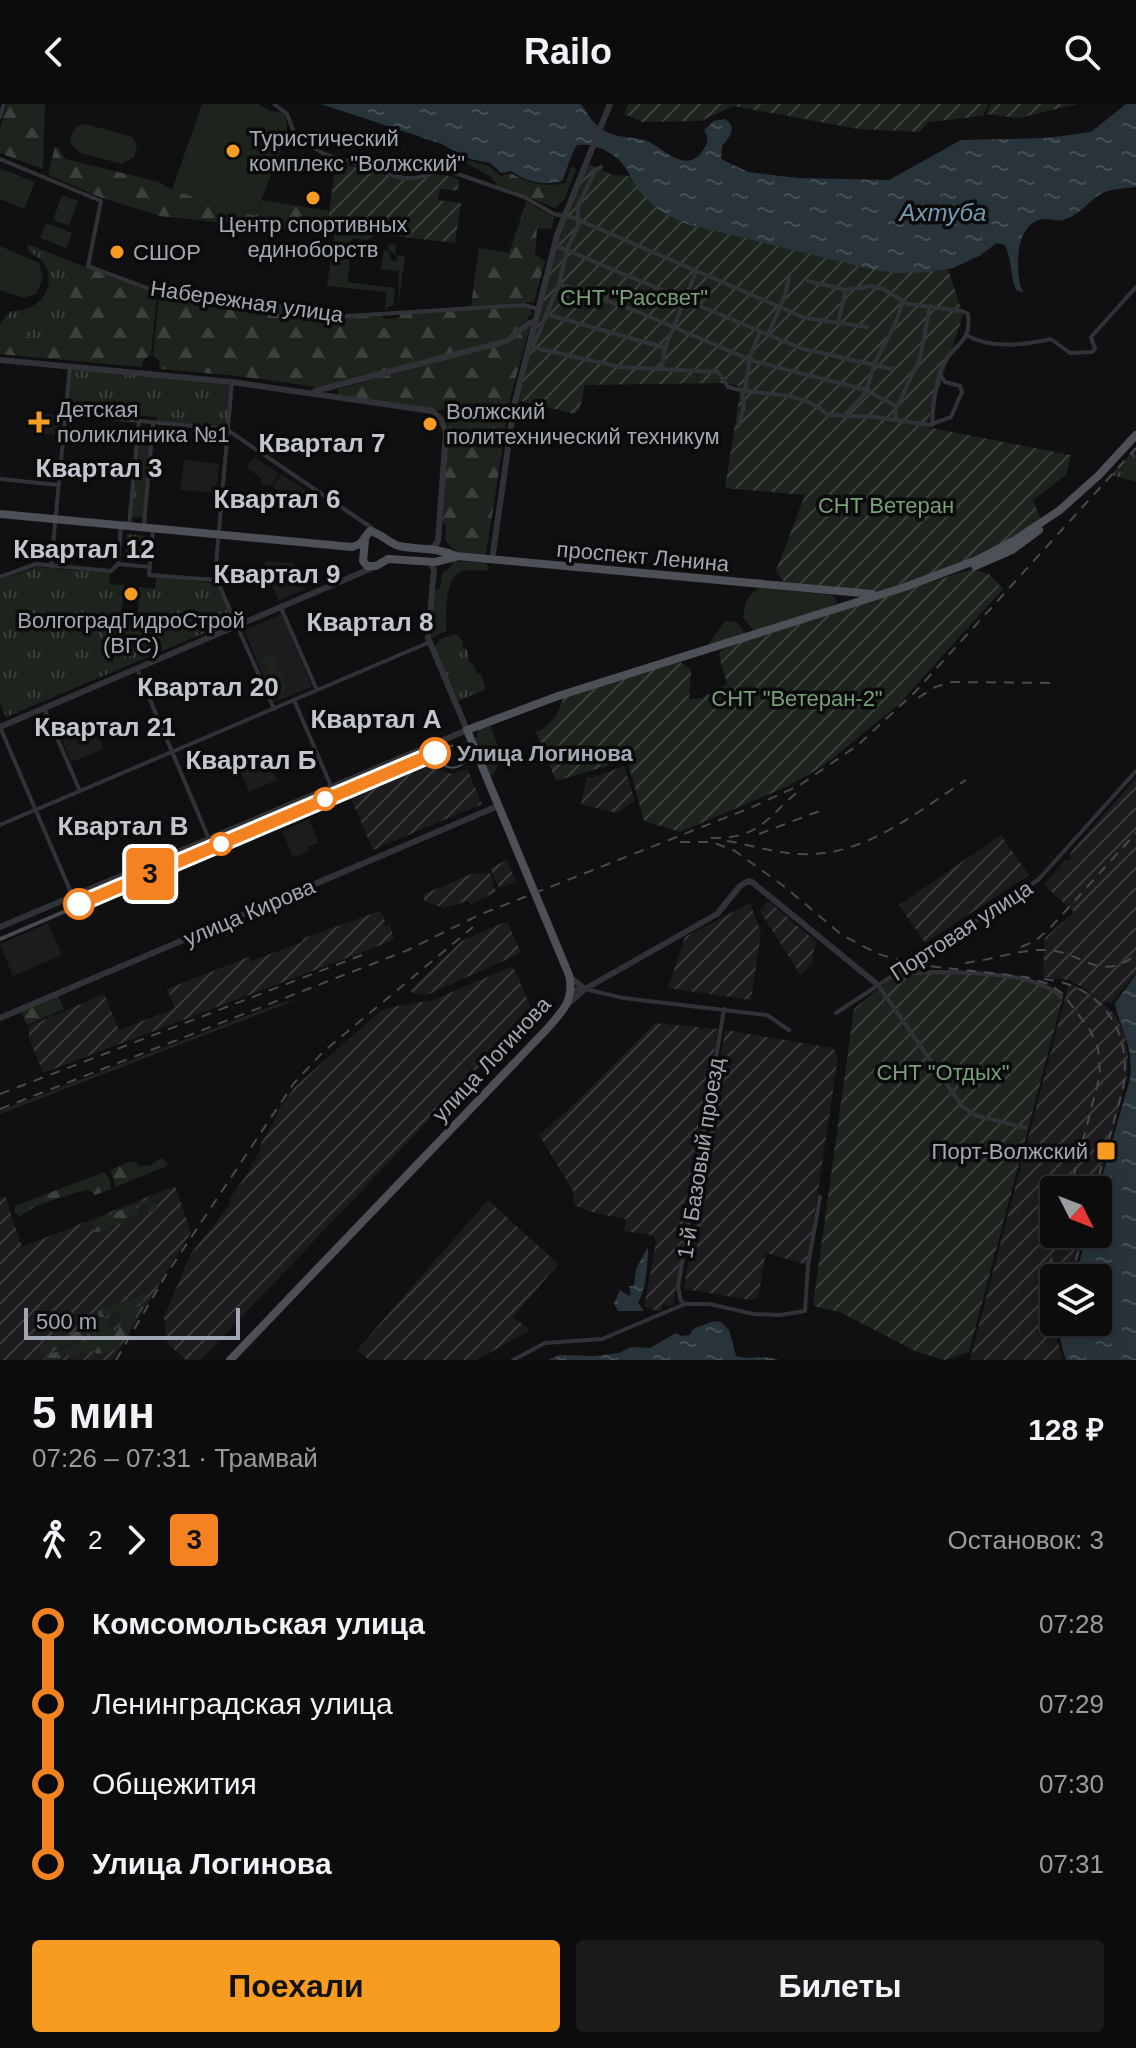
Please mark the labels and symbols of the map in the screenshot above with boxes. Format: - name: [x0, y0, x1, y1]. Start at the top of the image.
- place label: Туристический комплекс "Волжский": [249, 126, 465, 176]
- marker: Туристический комплекс "Волжский": [224, 142, 242, 160]
- marker: Центр спортивных единоборств: [304, 189, 322, 207]
- water label: Ахтуба: [898, 199, 986, 226]
- place label: Центр спортивных единоборств: [219, 212, 408, 262]
- place label: СШОР: [133, 240, 201, 265]
- marker: СШОР: [108, 243, 126, 261]
- street label: Набережная улица: [149, 276, 346, 328]
- park label: СНТ "Рассвет": [560, 285, 708, 310]
- place label: Детская поликлиника №1: [57, 397, 230, 447]
- place label: Волжский политехнический техникум: [446, 399, 720, 449]
- marker: Детская поликлиника №1: [28, 411, 50, 433]
- marker: Волжский политехнический техникум: [421, 415, 439, 433]
- district label: Квартал 7: [259, 428, 385, 458]
- district label: Квартал 3: [36, 453, 162, 483]
- district label: Квартал 6: [214, 484, 340, 514]
- park label: СНТ Ветеран: [818, 493, 954, 518]
- district label: Квартал 12: [13, 534, 155, 564]
- street label: проспект Ленина: [556, 537, 731, 577]
- district label: Квартал 9: [214, 559, 340, 589]
- marker: ВолгоградГидроСтрой (ВГС): [122, 585, 140, 603]
- district label: Квартал 8: [307, 607, 433, 637]
- place label: ВолгоградГидроСтрой (ВГС): [17, 608, 245, 658]
- district label: Квартал 20: [137, 672, 279, 702]
- park label: СНТ "Ветеран-2": [711, 686, 883, 711]
- district label: Квартал А: [310, 704, 442, 734]
- district label: Квартал 21: [34, 712, 176, 742]
- marker: Улица Логинова: [420, 738, 450, 768]
- place label: Улица Логинова: [457, 741, 633, 766]
- district label: Квартал Б: [185, 745, 317, 775]
- unlabelled marker: [314, 788, 336, 810]
- district label: Квартал В: [57, 811, 189, 841]
- unlabelled marker: [210, 833, 232, 855]
- line badge: 3: [124, 848, 176, 900]
- street label: улица Кирова: [180, 873, 319, 951]
- street label: Портовая улица: [886, 875, 1038, 986]
- unlabelled marker: [64, 889, 94, 919]
- street label: улица Логинова: [427, 991, 556, 1127]
- street label: 1-й Базовый проезд: [672, 1056, 729, 1260]
- park label: СНТ "Отдых": [876, 1060, 1010, 1085]
- place label: Порт-Волжский: [932, 1139, 1088, 1164]
- marker: Порт-Волжский: [1095, 1140, 1117, 1162]
- north arrow: [1040, 1176, 1112, 1248]
- scale bar: [24, 1304, 240, 1340]

